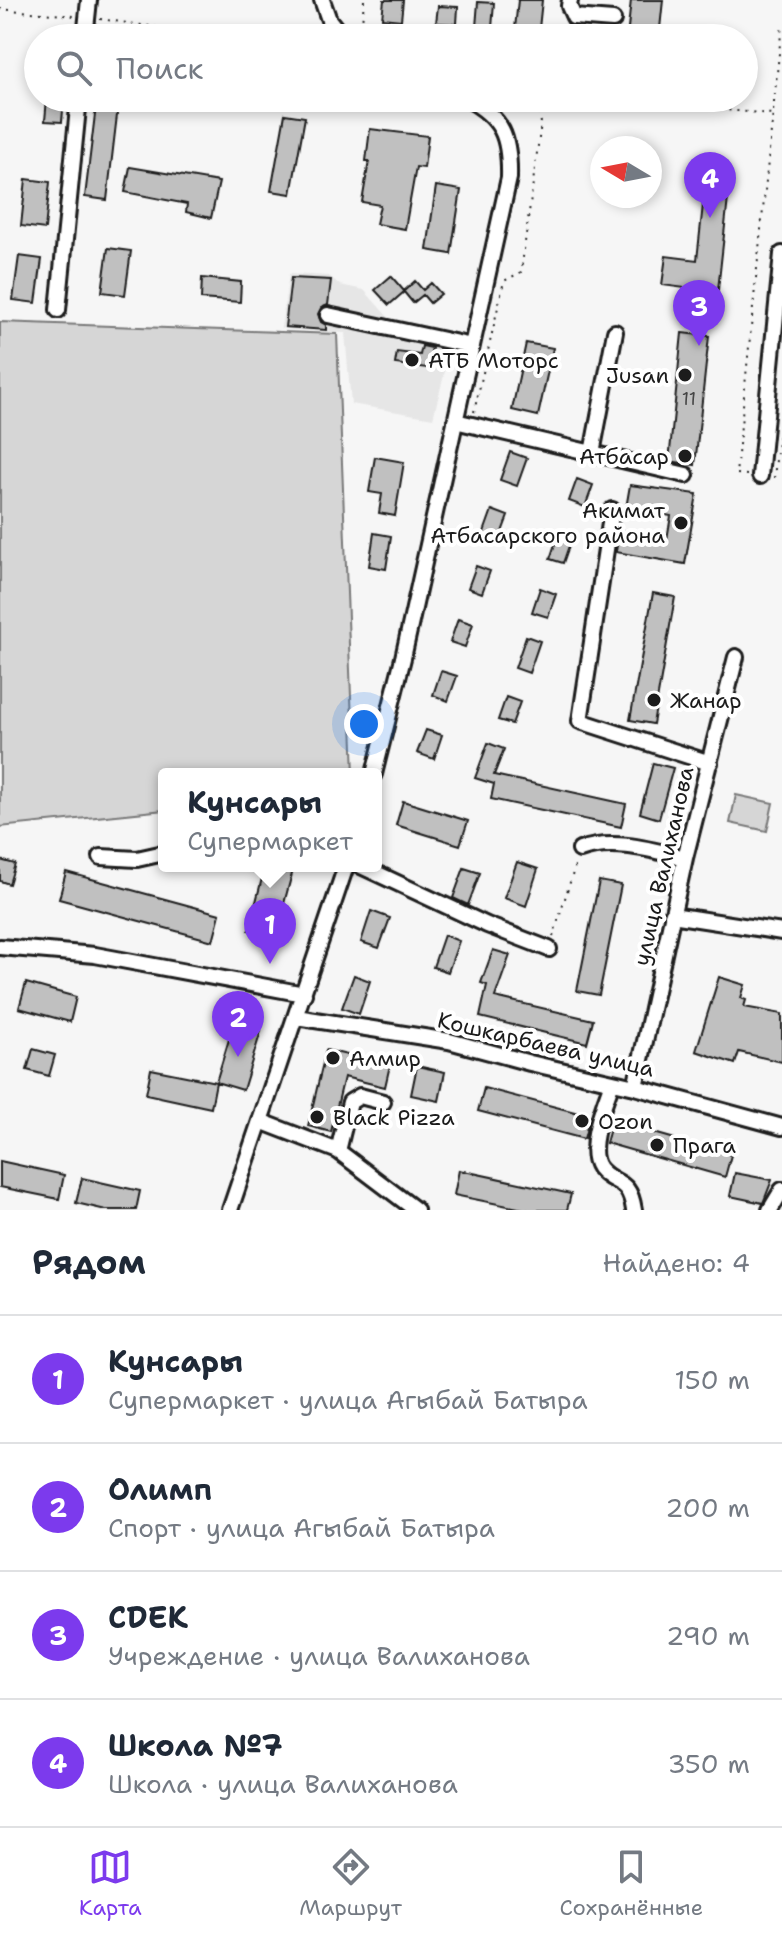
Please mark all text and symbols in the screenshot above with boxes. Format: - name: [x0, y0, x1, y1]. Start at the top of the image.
- search box: [24, 24, 758, 112]
- icon: search: [52, 46, 96, 90]
- text: Поиск: [116, 48, 204, 89]
- north arrow: [590, 136, 662, 208]
- pin: 4: [684, 152, 736, 218]
- pin: 3: [673, 280, 725, 346]
- place label: АТБ Моторс: [428, 346, 559, 375]
- marker: АТБ Моторс: [403, 351, 421, 369]
- place label: Jusan: [606, 361, 669, 390]
- marker: Jusan: [676, 366, 694, 384]
- house number: 11: [682, 387, 696, 411]
- place label: Атбасар: [579, 442, 669, 471]
- marker: Атбасар: [676, 447, 694, 465]
- place label: Акимат Атбасарского района: [430, 496, 666, 550]
- marker: Акимат Атбасарского района: [672, 514, 690, 532]
- place label: Жанар: [670, 686, 742, 715]
- marker: Жанар: [645, 691, 663, 709]
- your location: [344, 704, 384, 744]
- street label: улица Валиханова: [626, 763, 701, 969]
- popup: [158, 768, 382, 872]
- text: Кунсары: [187, 782, 322, 823]
- text: Супермаркет: [187, 823, 353, 858]
- pin: 1: [244, 898, 296, 964]
- pin: 2: [212, 991, 264, 1057]
- street label: Кошкарбаева улица: [435, 1005, 657, 1084]
- place label: Алмир: [349, 1044, 421, 1073]
- marker: Алмир: [324, 1049, 342, 1067]
- place label: Black Pizza: [333, 1103, 455, 1132]
- place label: Ozon: [598, 1107, 653, 1136]
- marker: Black Pizza: [308, 1108, 326, 1126]
- marker: Ozon: [573, 1112, 591, 1130]
- place label: Прага: [673, 1131, 736, 1160]
- marker: Прага: [648, 1136, 666, 1154]
- text: Рядом: [32, 1239, 146, 1285]
- text: Найдено: 4: [603, 1245, 750, 1280]
- text: Кунсары: [108, 1341, 243, 1382]
- text: 1: [52, 1362, 64, 1397]
- text: 150 m: [674, 1362, 750, 1397]
- text: Супермаркет · улица Агыбай Батыра: [108, 1382, 588, 1417]
- text: Олимп: [108, 1469, 212, 1510]
- text: 2: [49, 1490, 67, 1525]
- text: 200 m: [665, 1490, 750, 1525]
- text: Спорт · улица Агыбай Батыра: [108, 1510, 495, 1545]
- text: CDEK: [108, 1597, 188, 1638]
- text: 3: [49, 1618, 67, 1653]
- text: 290 m: [666, 1618, 750, 1653]
- text: Учреждение · улица Валиханова: [108, 1638, 530, 1673]
- text: Школа №7: [108, 1725, 283, 1766]
- text: 4: [49, 1746, 67, 1781]
- text: 350 m: [667, 1746, 750, 1781]
- text: Школа · улица Валиханова: [108, 1766, 458, 1801]
- tab: Карта: [79, 1845, 142, 1922]
- tab: Маршрут: [299, 1845, 402, 1922]
- tab: Сохранённые: [560, 1845, 703, 1922]

